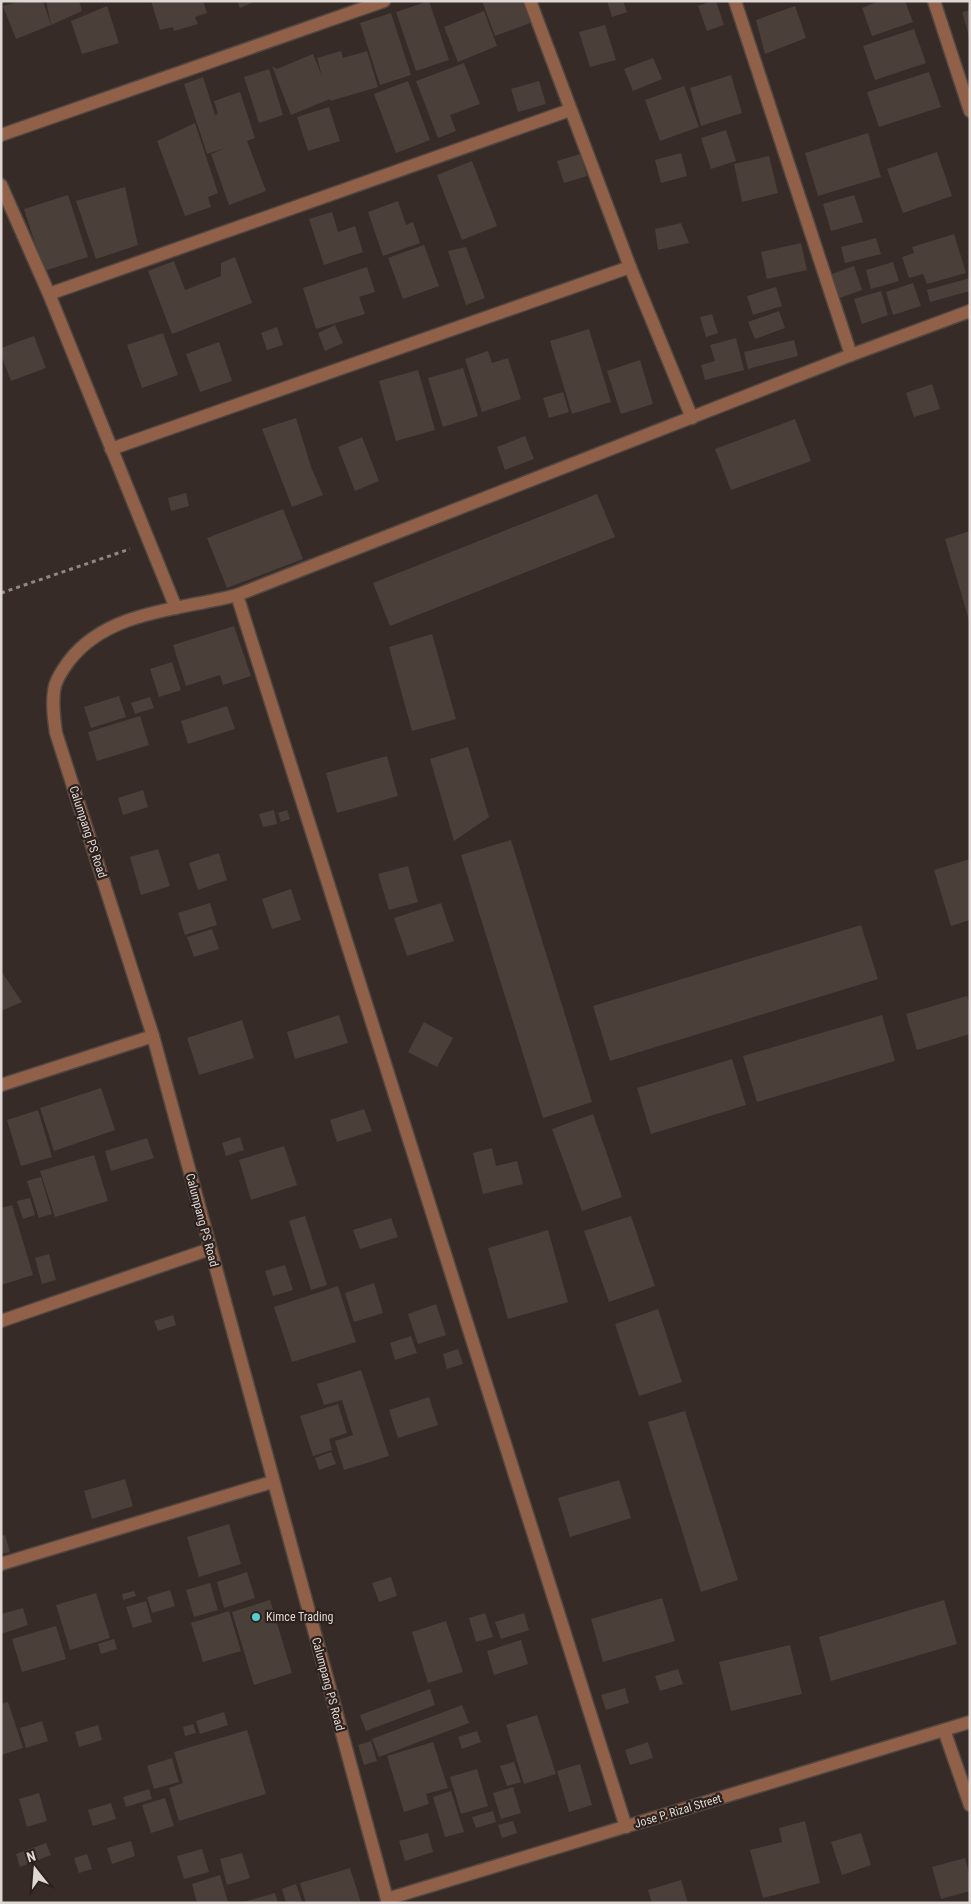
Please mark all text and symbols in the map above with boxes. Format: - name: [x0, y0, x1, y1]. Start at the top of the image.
- street label: Calumpang PS Road: [67, 784, 110, 880]
- street label: Calumpang PS Road: [183, 1172, 221, 1268]
- place label: Kimce Trading: [266, 1610, 334, 1624]
- marker: Kimce Trading: [250, 1611, 262, 1623]
- street label: Calumpang PS Road: [309, 1636, 347, 1732]
- street label: Jose P. Rizal Street: [633, 1791, 724, 1831]
- north arrow: [10, 1844, 60, 1894]
- text: N: [25, 1848, 38, 1865]

